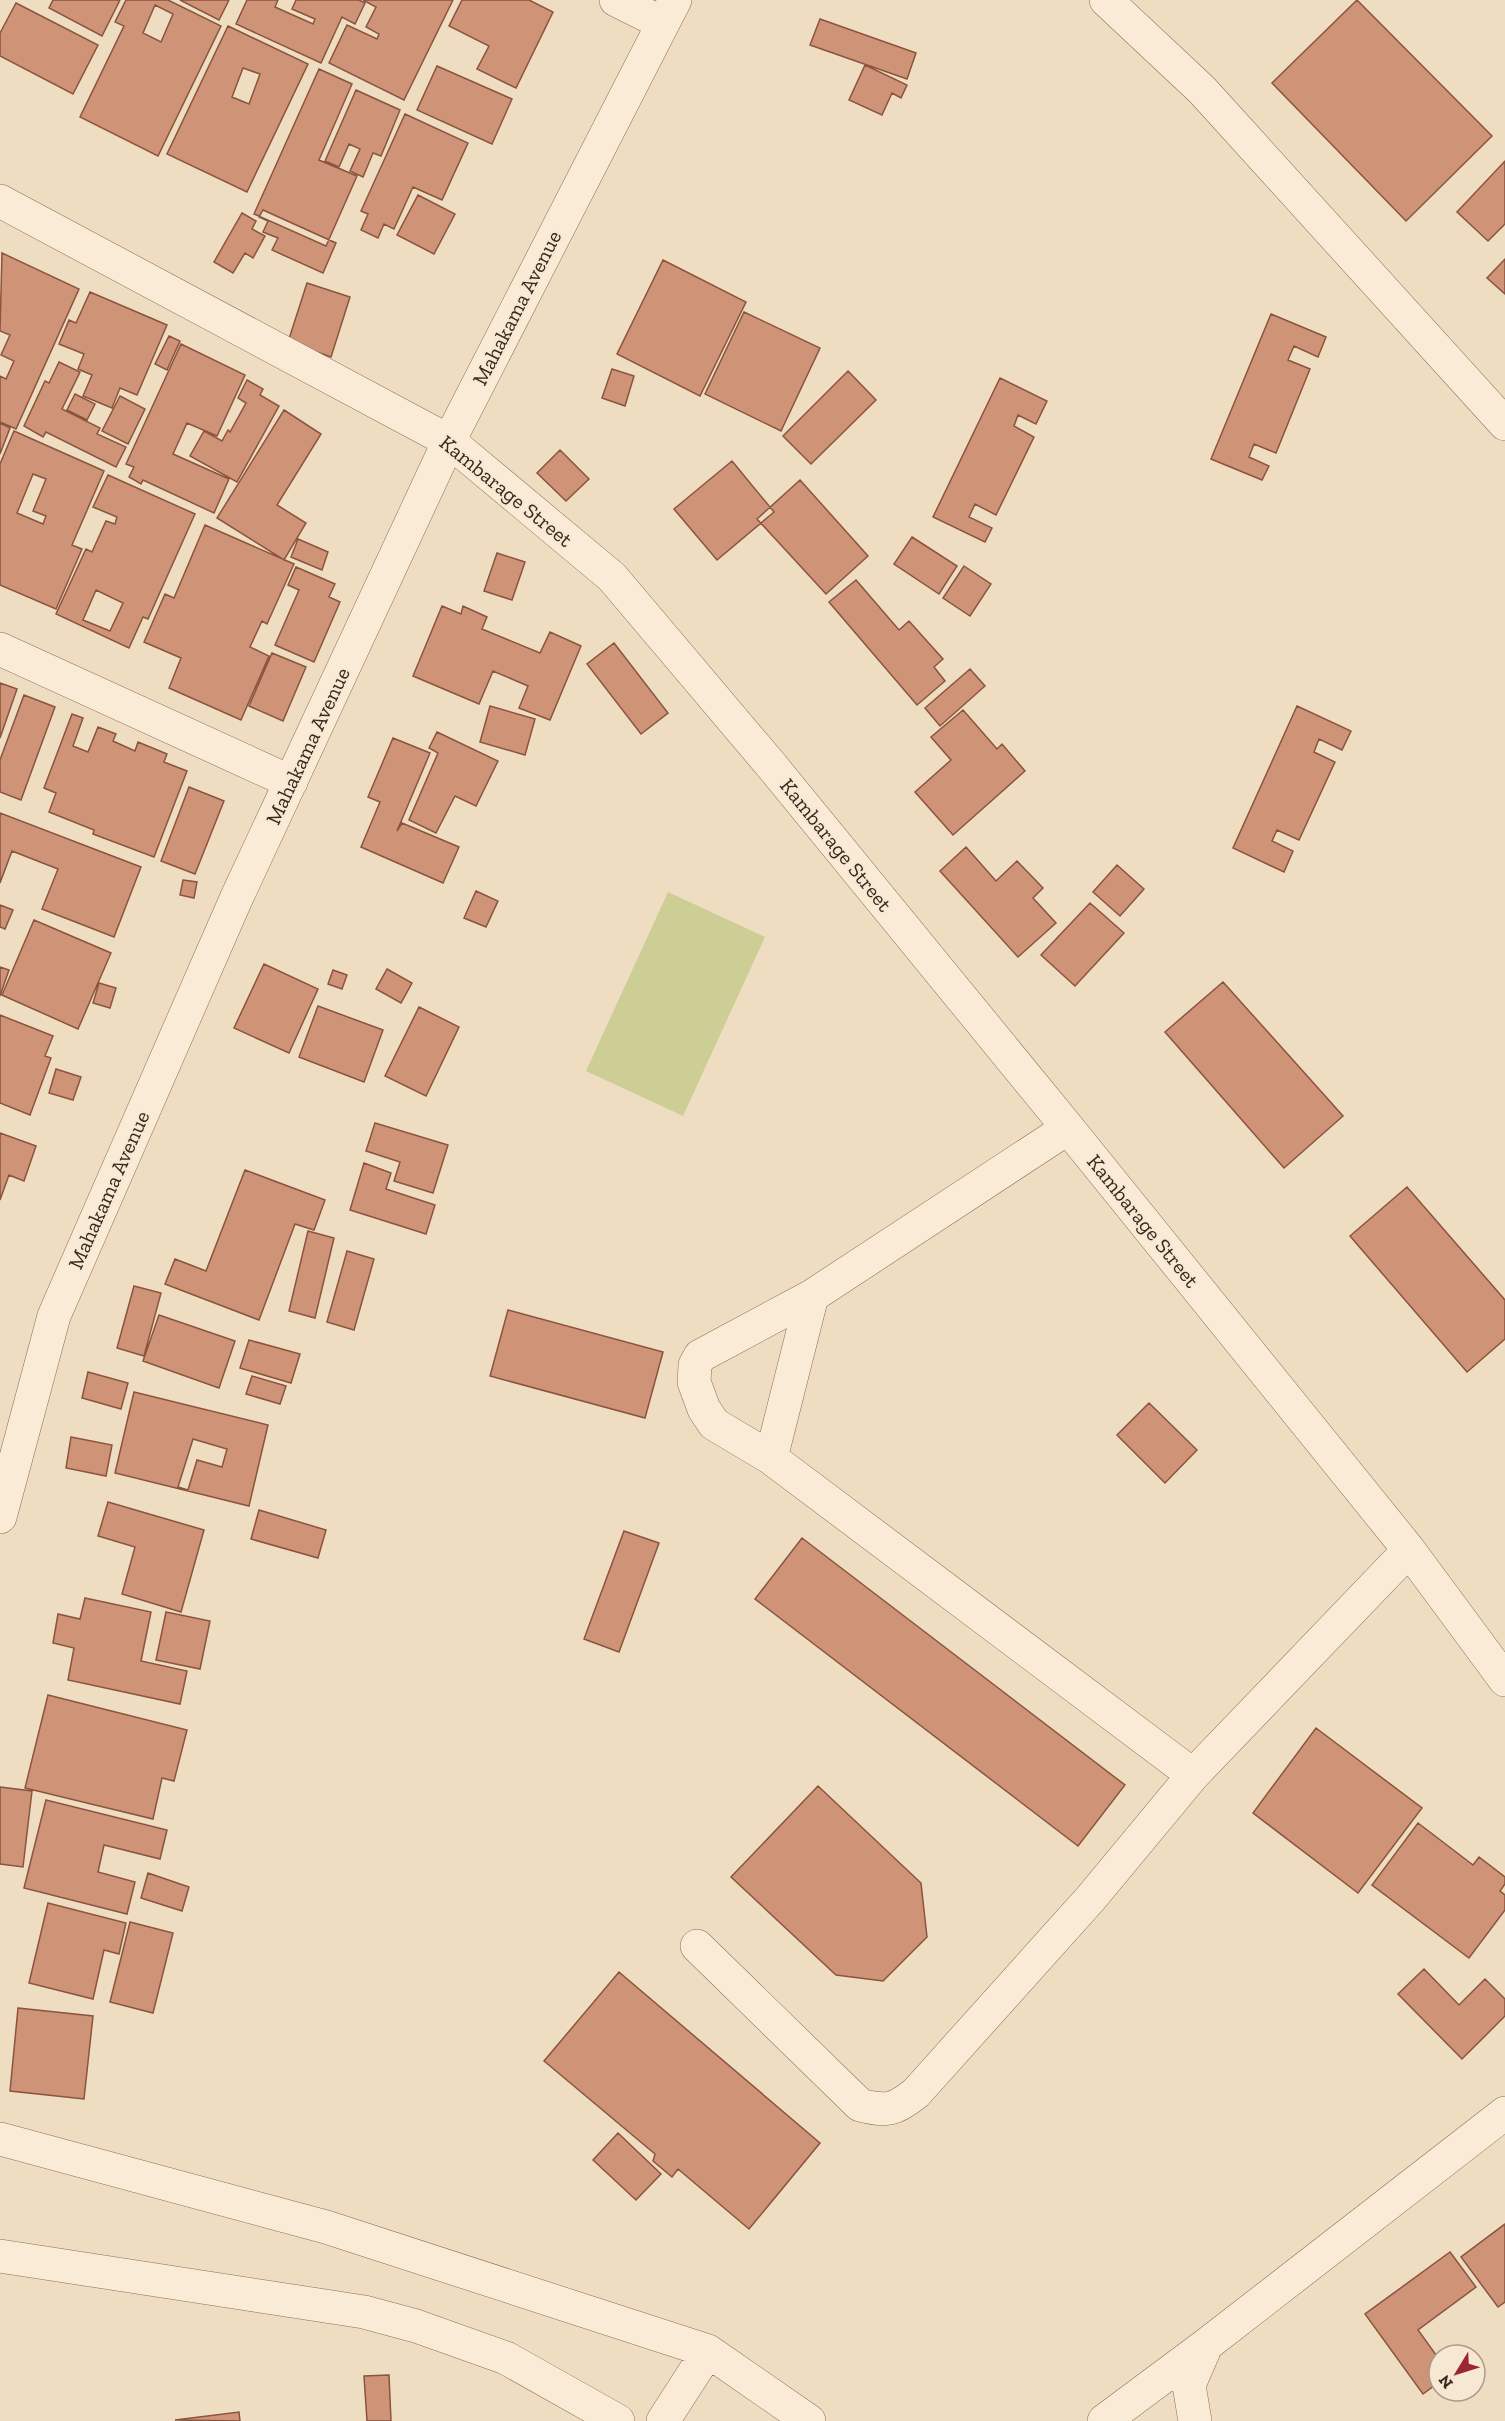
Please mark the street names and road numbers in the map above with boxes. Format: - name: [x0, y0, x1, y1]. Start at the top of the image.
- street label: Mahakama Avenue: [467, 226, 566, 389]
- street label: Kambarage Street: [435, 429, 578, 552]
- street label: Mahakama Avenue: [260, 663, 355, 828]
- street label: Kambarage Street: [775, 773, 898, 916]
- street label: Mahakama Avenue: [62, 1107, 155, 1273]
- street label: Kambarage Street: [1082, 1149, 1205, 1292]

